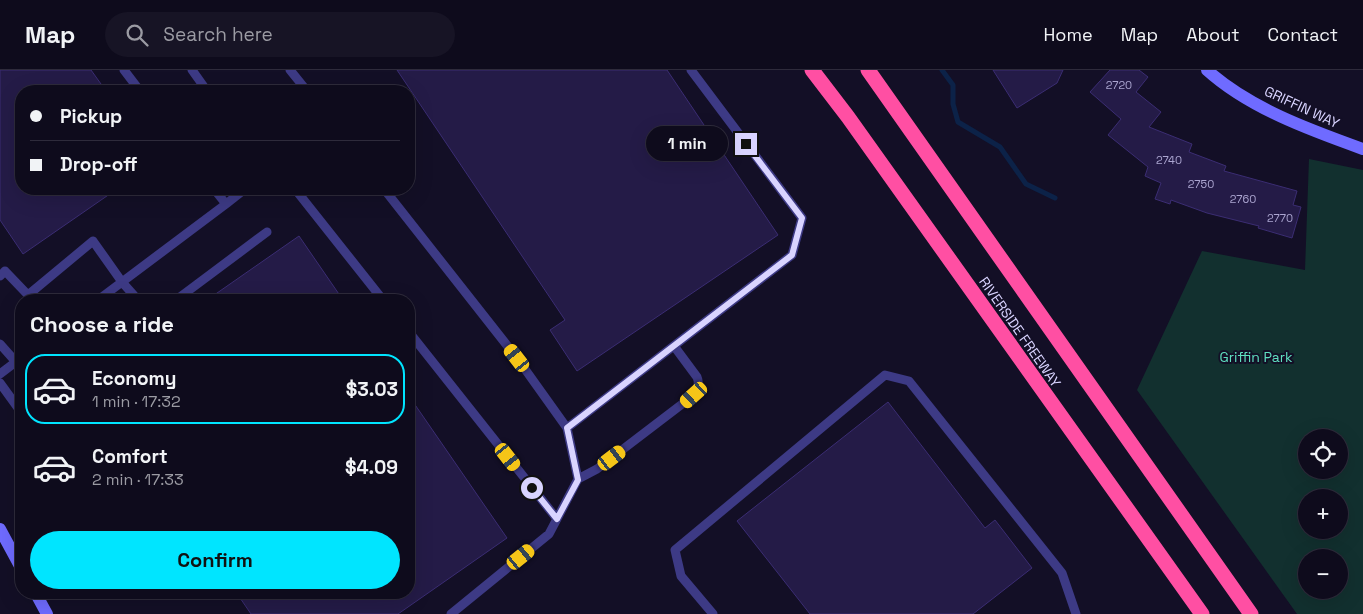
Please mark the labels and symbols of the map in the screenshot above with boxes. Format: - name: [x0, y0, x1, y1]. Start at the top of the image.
- house number: 2720: [1106, 78, 1132, 92]
- street label: GRIFFIN WAY: [1261, 82, 1343, 132]
- callout: 1 min: [646, 126, 728, 162]
- route end: [735, 133, 757, 155]
- house number: 2740: [1156, 153, 1182, 167]
- house number: 2750: [1188, 177, 1214, 191]
- house number: 2760: [1230, 192, 1256, 206]
- house number: 2770: [1267, 211, 1293, 225]
- street label: RIVERSIDE FREEWAY: [975, 273, 1065, 391]
- car: [501, 342, 532, 374]
- park label: Griffin Park: [1219, 348, 1293, 366]
- car: [677, 379, 710, 411]
- car: [492, 441, 523, 473]
- car: [595, 443, 628, 473]
- route start: [521, 477, 543, 499]
- car: [504, 542, 537, 572]

